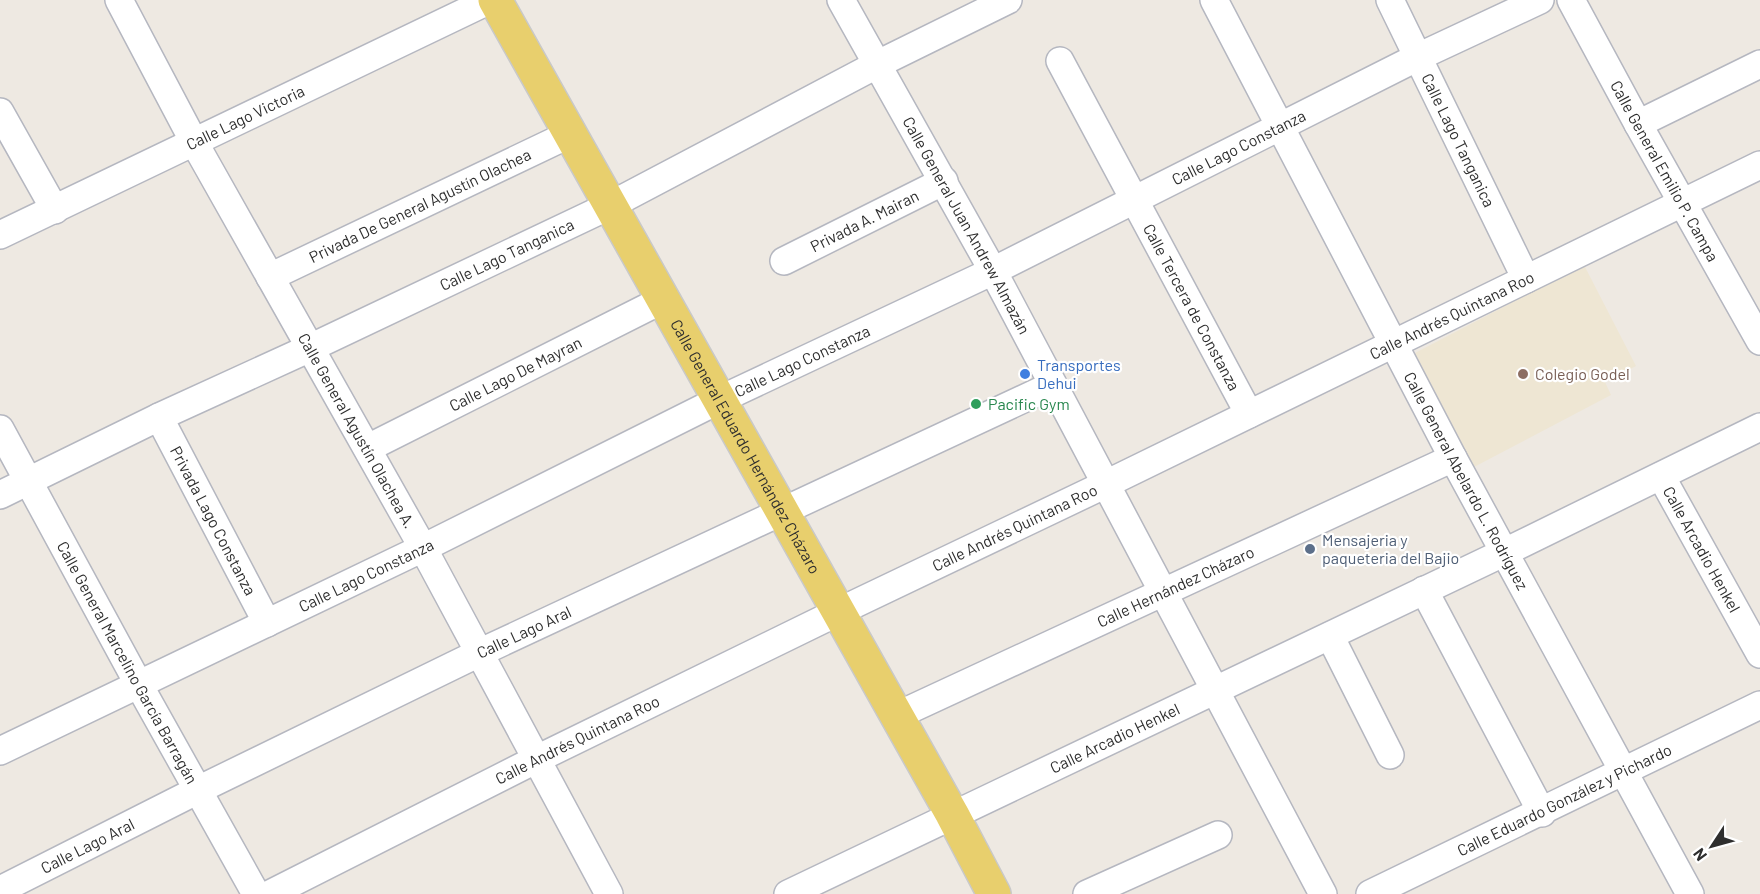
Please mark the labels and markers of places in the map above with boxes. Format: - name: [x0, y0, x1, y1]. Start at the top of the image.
- place label: Transportes Dehui: [1037, 355, 1121, 392]
- place label: Colegio Godel: [1535, 364, 1630, 383]
- marker: Transportes Dehui: [1018, 367, 1032, 381]
- marker: Colegio Godel: [1516, 367, 1530, 381]
- place label: Pacific Gym: [988, 394, 1070, 413]
- marker: Pacific Gym: [969, 397, 983, 411]
- place label: Mensajeria y paqueteria del Bajio: [1322, 530, 1459, 567]
- marker: Mensajeria y paqueteria del Bajio: [1303, 542, 1317, 556]

